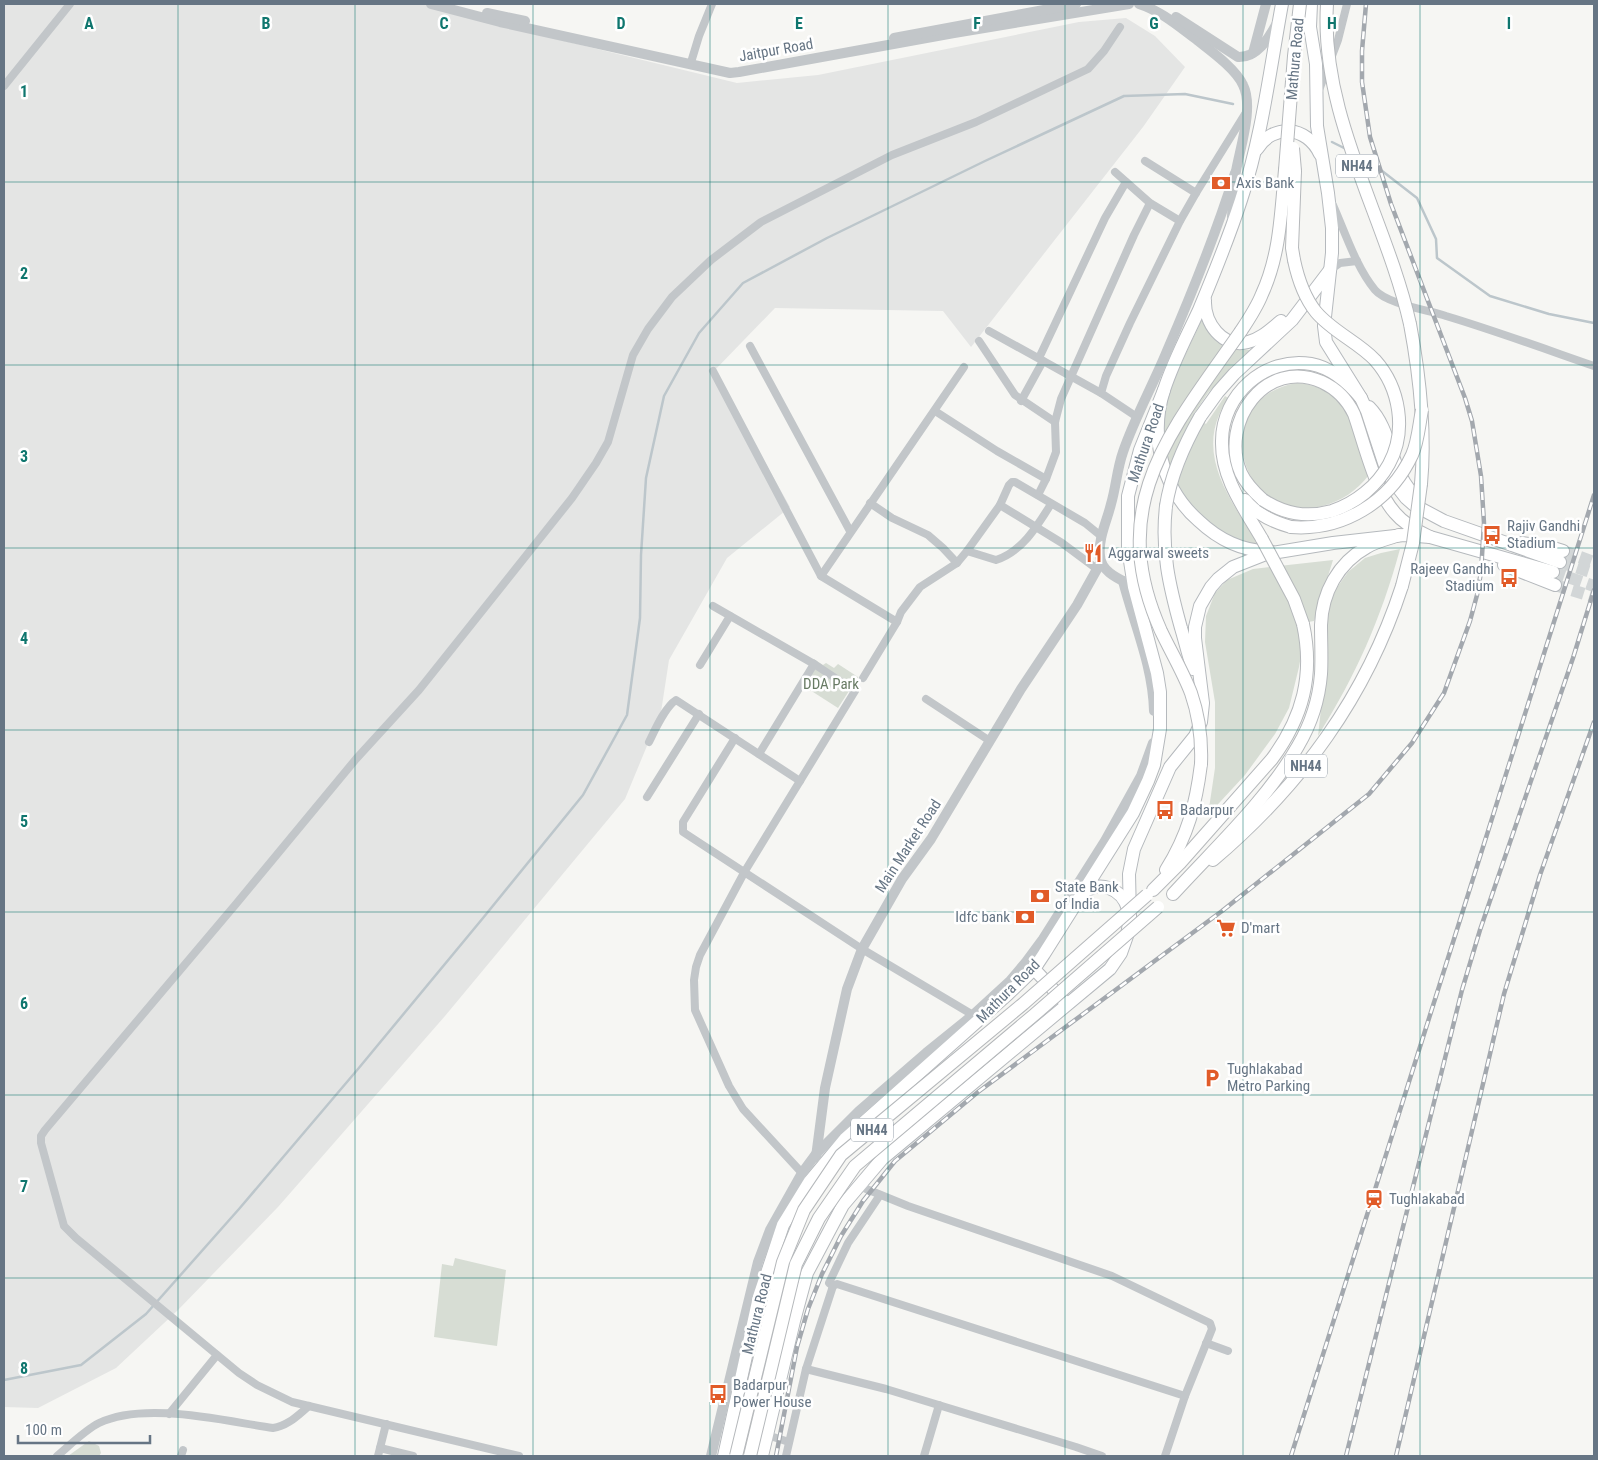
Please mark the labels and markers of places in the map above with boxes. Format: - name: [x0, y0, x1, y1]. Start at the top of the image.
- bank icon: Axis Bank: [1210, 172, 1232, 194]
- place label: Axis Bank: [1236, 174, 1295, 192]
- place label: Rajiv Gandhi Stadium: [1507, 517, 1580, 552]
- bus stop icon: Rajiv Gandhi Stadium: [1481, 524, 1503, 546]
- restaurant icon: Aggarwal sweets: [1082, 542, 1104, 564]
- place label: Aggarwal sweets: [1108, 544, 1209, 562]
- place label: Rajeev Gandhi Stadium: [1410, 560, 1494, 595]
- bus stop icon: Rajeev Gandhi Stadium: [1498, 567, 1520, 589]
- bus stop icon: Badarpur: [1154, 799, 1176, 821]
- place label: Badarpur: [1180, 801, 1234, 819]
- place label: State Bank of India: [1055, 878, 1119, 913]
- bank icon: State Bank of India: [1029, 885, 1051, 907]
- bank icon: Idfc bank: [1014, 906, 1036, 928]
- place label: Idfc bank: [955, 908, 1010, 926]
- supermarket icon: D'mart: [1215, 917, 1237, 939]
- place label: D'mart: [1241, 919, 1280, 937]
- place label: Tughlakabad Metro Parking: [1227, 1060, 1310, 1095]
- parking icon: Tughlakabad Metro Parking: [1201, 1067, 1223, 1089]
- station icon: Tughlakabad: [1363, 1188, 1385, 1210]
- place label: Tughlakabad: [1389, 1190, 1465, 1208]
- place label: Badarpur Power House: [733, 1376, 812, 1411]
- bus stop icon: Badarpur Power House: [707, 1383, 729, 1405]

